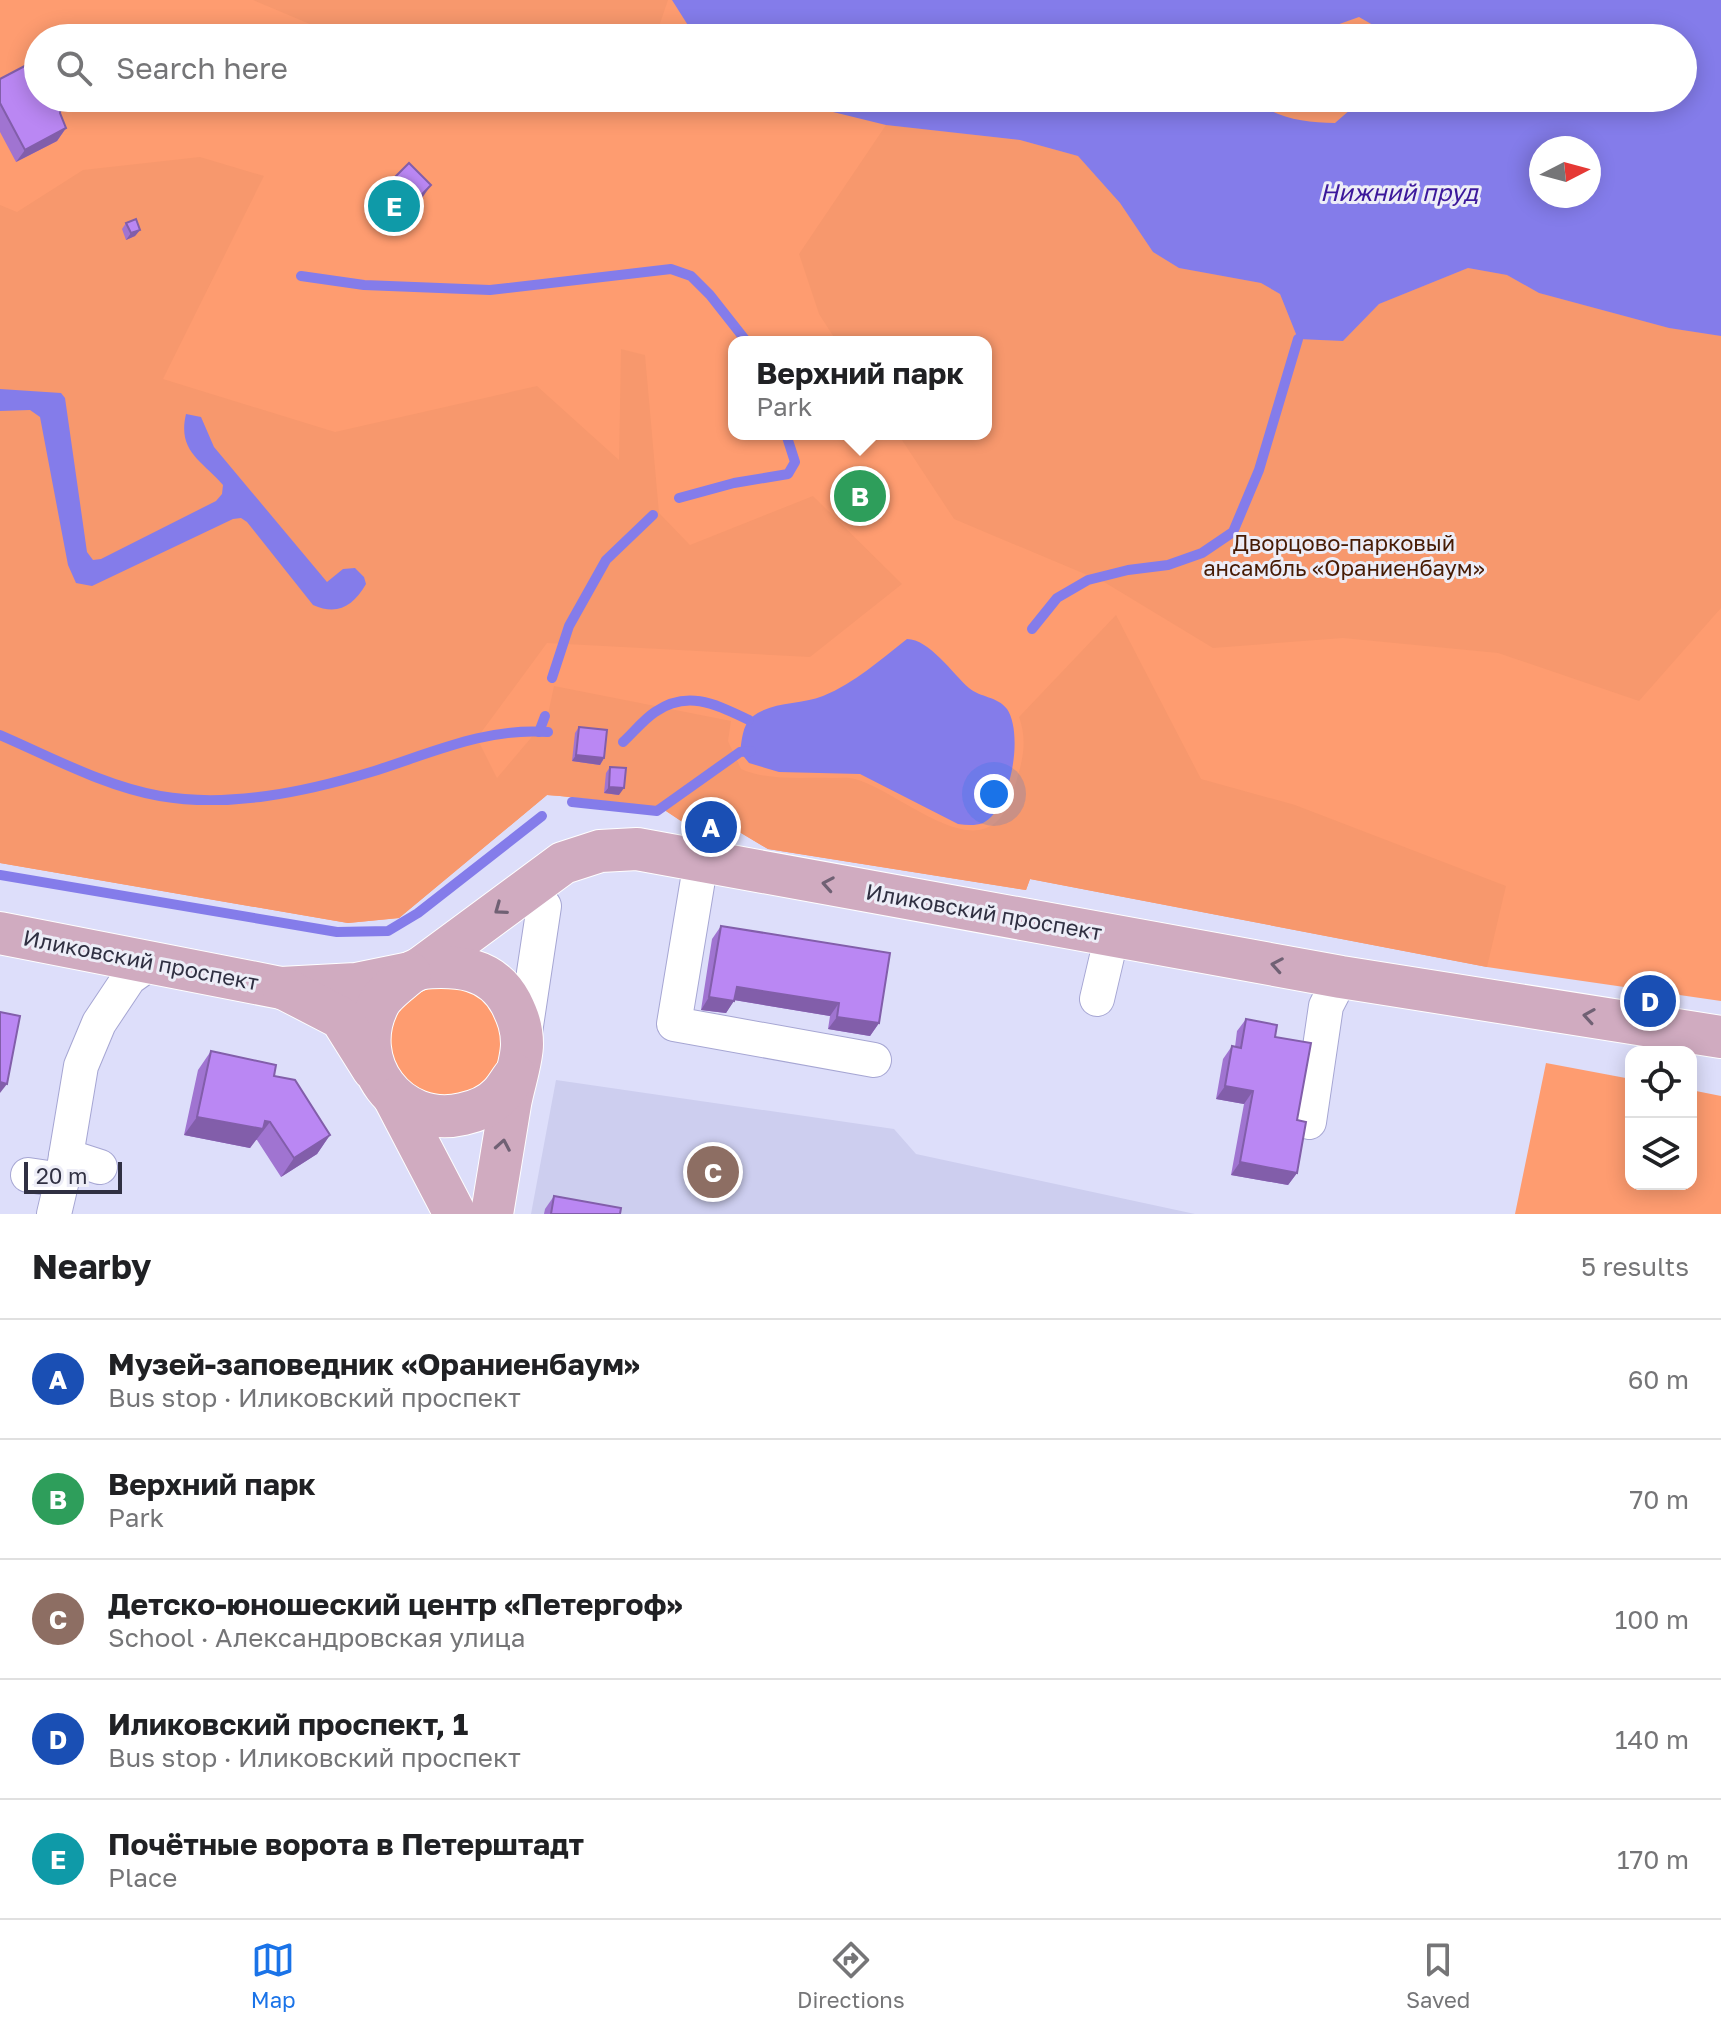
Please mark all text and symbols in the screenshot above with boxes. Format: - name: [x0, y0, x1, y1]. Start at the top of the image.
- search box: [24, 24, 1697, 112]
- icon: search: [52, 46, 96, 90]
- text: Search here: [116, 50, 288, 86]
- north arrow: [1529, 136, 1601, 208]
- pin: E: [368, 176, 420, 236]
- water label: Нижний пруд: [1320, 177, 1479, 207]
- popup: [728, 336, 992, 440]
- text: Верхний парк: [756, 355, 964, 391]
- text: Park: [756, 391, 812, 422]
- pin: B: [834, 466, 886, 526]
- park label: Дворцово-парковый ансамбль «Ораниенбаум»: [1203, 529, 1485, 581]
- your location: [974, 774, 1014, 814]
- pin: A: [685, 797, 737, 857]
- one-way arrow: [821, 876, 835, 893]
- street label: Иликовский проспект: [864, 877, 1104, 946]
- one-way arrow: [494, 899, 509, 914]
- street label: Иликовский проспект: [21, 923, 261, 996]
- one-way arrow: [1270, 958, 1283, 975]
- pin: D: [1624, 971, 1676, 1031]
- one-way arrow: [1582, 1009, 1595, 1026]
- map controls: [1625, 1046, 1697, 1190]
- button: locate: [1625, 1046, 1697, 1118]
- button: layers: [1625, 1118, 1697, 1190]
- one-way arrow: [494, 1138, 511, 1151]
- pin: C: [687, 1142, 739, 1202]
- scale bar: [24, 1158, 122, 1194]
- text: 20 m: [36, 1162, 87, 1189]
- text: Nearby: [32, 1246, 152, 1286]
- text: 5 results: [1581, 1251, 1689, 1282]
- text: Музей-заповедник «Ораниенбаум»: [108, 1346, 640, 1382]
- text: A: [49, 1364, 67, 1395]
- text: 60 m: [1628, 1364, 1689, 1395]
- text: Bus stop · Иликовский проспект: [108, 1382, 521, 1413]
- text: Верхний парк: [108, 1466, 316, 1502]
- text: B: [49, 1484, 67, 1515]
- text: 70 m: [1630, 1484, 1689, 1515]
- text: Park: [108, 1502, 164, 1533]
- text: Детско-юношеский центр «Петергоф»: [108, 1586, 683, 1622]
- text: C: [49, 1604, 67, 1635]
- text: 100 m: [1615, 1604, 1689, 1635]
- text: School · Александровская улица: [108, 1622, 526, 1653]
- text: Иликовский проспект, 1: [108, 1706, 468, 1742]
- text: D: [49, 1724, 67, 1755]
- text: 140 m: [1615, 1724, 1689, 1755]
- text: Bus stop · Иликовский проспект: [108, 1742, 521, 1773]
- text: Почётные ворота в Петерштадт: [108, 1826, 584, 1862]
- text: E: [50, 1844, 66, 1875]
- text: 170 m: [1617, 1844, 1689, 1875]
- text: Place: [108, 1862, 177, 1893]
- tab: Map: [251, 1938, 296, 2013]
- tab: Directions: [797, 1938, 905, 2013]
- tab: Saved: [1406, 1938, 1470, 2013]

